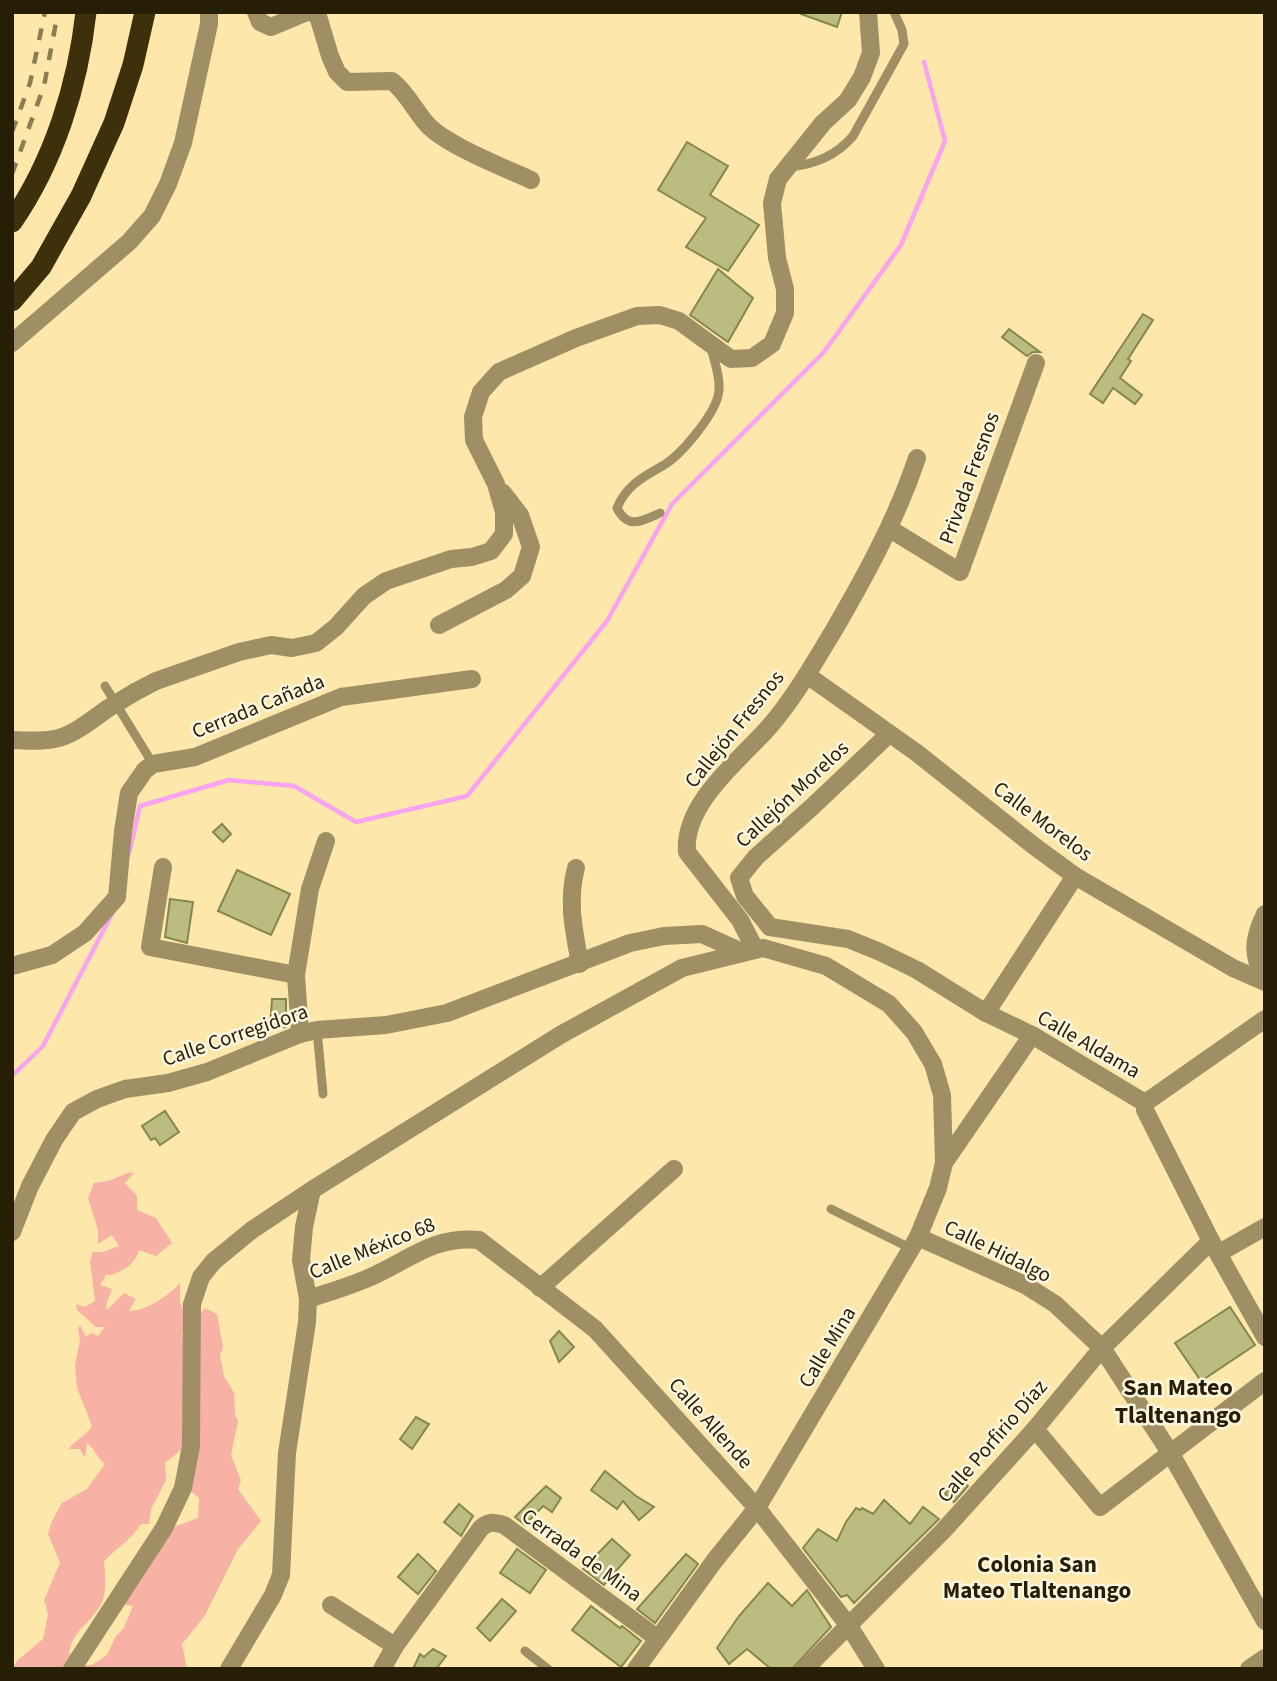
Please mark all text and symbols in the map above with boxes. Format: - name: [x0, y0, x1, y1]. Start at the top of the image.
- street label: Privada Fresnos: [931, 408, 1007, 548]
- street label: Callejón Fresnos: [677, 664, 791, 794]
- street label: Cerrada Cañada: [187, 666, 329, 746]
- street label: Callejón Morelos: [729, 733, 856, 855]
- street label: Calle Morelos: [987, 774, 1099, 868]
- street label: Calle Corregidora: [158, 996, 312, 1074]
- street label: Calle Aldama: [1032, 1002, 1146, 1086]
- street label: Calle México 68: [304, 1209, 440, 1287]
- street label: Calle Hidalgo: [939, 1212, 1057, 1290]
- street label: Calle Mina: [791, 1301, 863, 1393]
- district label: San Mateo Tlaltenango: [1115, 1370, 1241, 1433]
- street label: Calle Allende: [662, 1371, 760, 1475]
- street label: Calle Porfirio Díaz: [930, 1373, 1054, 1509]
- street label: Cerrada de Mina: [516, 1501, 648, 1609]
- district label: Colonia San Mateo Tlaltenango: [943, 1548, 1131, 1607]

